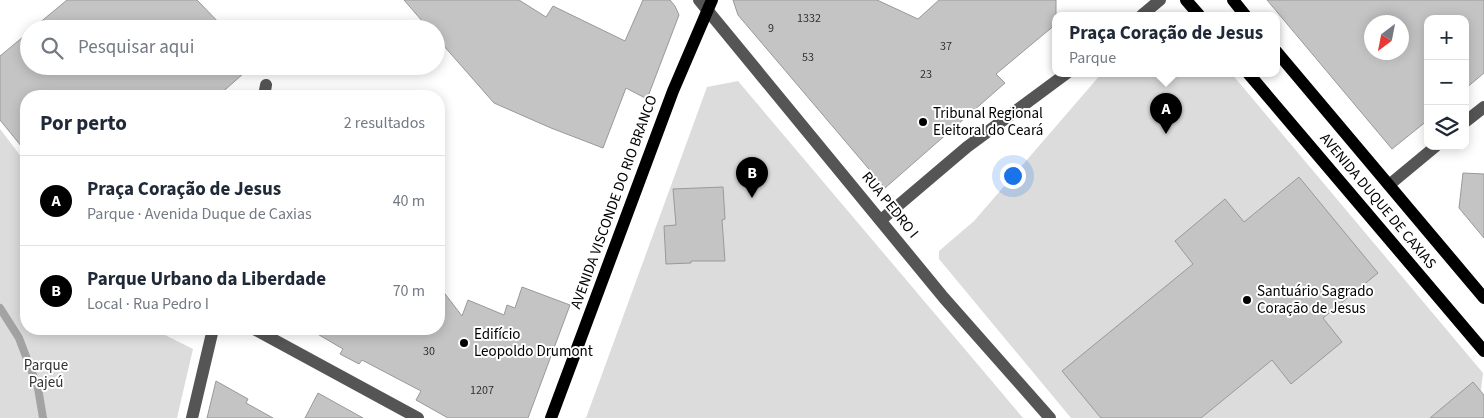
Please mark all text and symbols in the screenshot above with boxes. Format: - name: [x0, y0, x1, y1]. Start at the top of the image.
- house number: 1332: [797, 10, 821, 27]
- popup: [1052, 12, 1280, 77]
- north arrow: [1364, 15, 1409, 60]
- map controls: [1424, 15, 1469, 150]
- button: +: [1424, 15, 1469, 60]
- search box: [20, 20, 445, 75]
- house number: 9: [768, 20, 774, 37]
- text: Praça Coração de Jesus: [1069, 20, 1263, 47]
- icon: search: [38, 34, 66, 62]
- text: Pesquisar aqui: [78, 34, 194, 61]
- house number: 37: [940, 38, 952, 55]
- text: Parque: [1069, 47, 1116, 69]
- house number: 53: [802, 49, 814, 66]
- button: −: [1424, 60, 1469, 105]
- house number: 23: [920, 66, 932, 83]
- street label: AVENIDA VISCONDE DO RIO BRANCO: [565, 92, 663, 312]
- pin: A: [1150, 93, 1182, 134]
- place label: Tribunal Regional Eleitoral do Ceará: [933, 103, 1043, 141]
- button: layers: [1424, 105, 1469, 150]
- text: Por perto: [40, 108, 127, 138]
- text: 2 resultados: [344, 112, 425, 134]
- marker: Tribunal Regional Eleitoral do Ceará: [917, 116, 929, 128]
- street label: AVENIDA DUQUE DE CAXIAS: [1315, 129, 1441, 273]
- pin: B: [736, 157, 768, 198]
- your location: [1000, 163, 1026, 189]
- street label: RUA PEDRO I: [857, 167, 923, 243]
- text: Praça Coração de Jesus: [87, 176, 281, 203]
- text: A: [51, 190, 61, 212]
- text: 40 m: [393, 190, 425, 212]
- text: Parque · Avenida Duque de Caxias: [87, 203, 312, 225]
- text: Parque Urbano da Liberdade: [87, 266, 326, 293]
- text: B: [51, 280, 61, 302]
- text: 70 m: [393, 280, 425, 302]
- place label: Santuário Sagrado Coração de Jesus: [1257, 281, 1374, 319]
- text: Local · Rua Pedro I: [87, 293, 209, 315]
- marker: Santuário Sagrado Coração de Jesus: [1241, 294, 1253, 306]
- place label: Edifício Leopoldo Drumont: [474, 324, 593, 362]
- marker: Edifício Leopoldo Drumont: [458, 337, 470, 349]
- house number: 30: [423, 343, 435, 360]
- park label: Parque Pajeú: [24, 355, 68, 393]
- house number: 1207: [470, 382, 494, 399]

